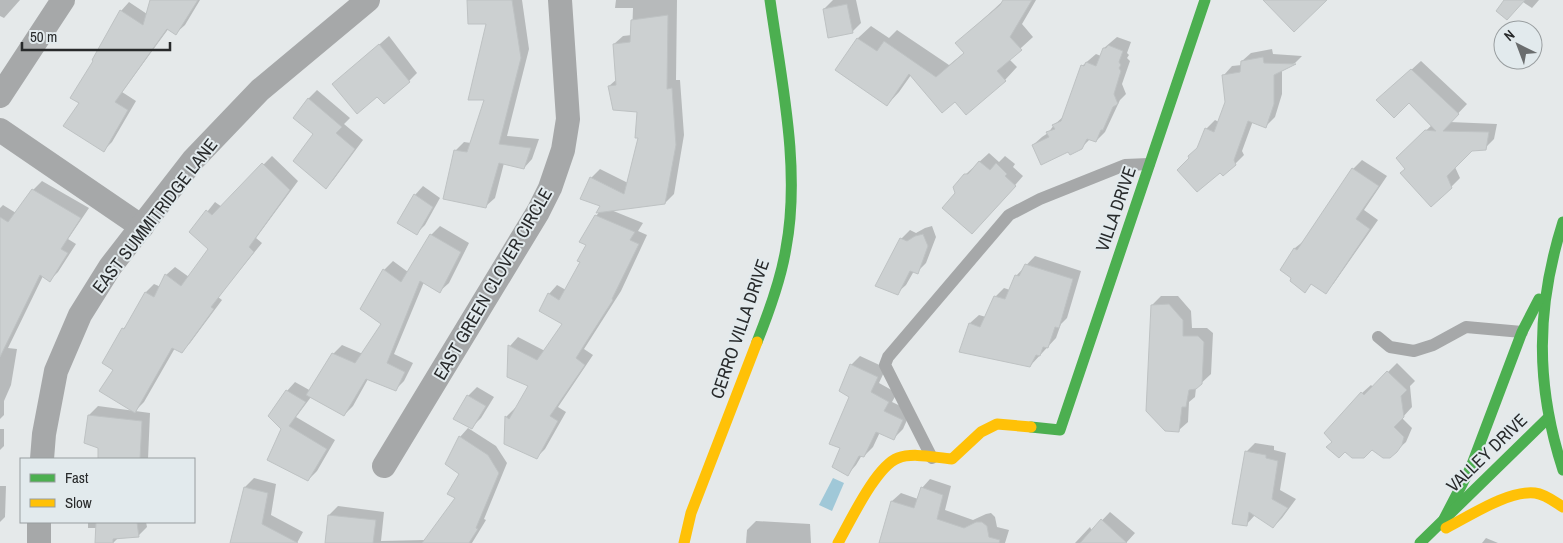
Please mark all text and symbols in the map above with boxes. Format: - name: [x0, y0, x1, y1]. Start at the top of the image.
- scale bar: [22, 20, 170, 52]
- north arrow: [1493, 20, 1543, 70]
- text: 50 m: [30, 26, 57, 47]
- text: N: [1500, 26, 1518, 45]
- street label: EAST SUMMITRIDGE LANE: [86, 133, 223, 298]
- street label: VILLA DRIVE: [1089, 163, 1142, 255]
- street label: EAST GREEN CLOVER CIRCLE: [427, 183, 558, 384]
- street label: CERRO VILLA DRIVE: [704, 256, 775, 402]
- street label: VALLEY DRIVE: [1441, 408, 1533, 498]
- legend: [20, 458, 195, 523]
- text: Fast: [65, 467, 89, 488]
- text: Slow: [65, 492, 92, 513]

